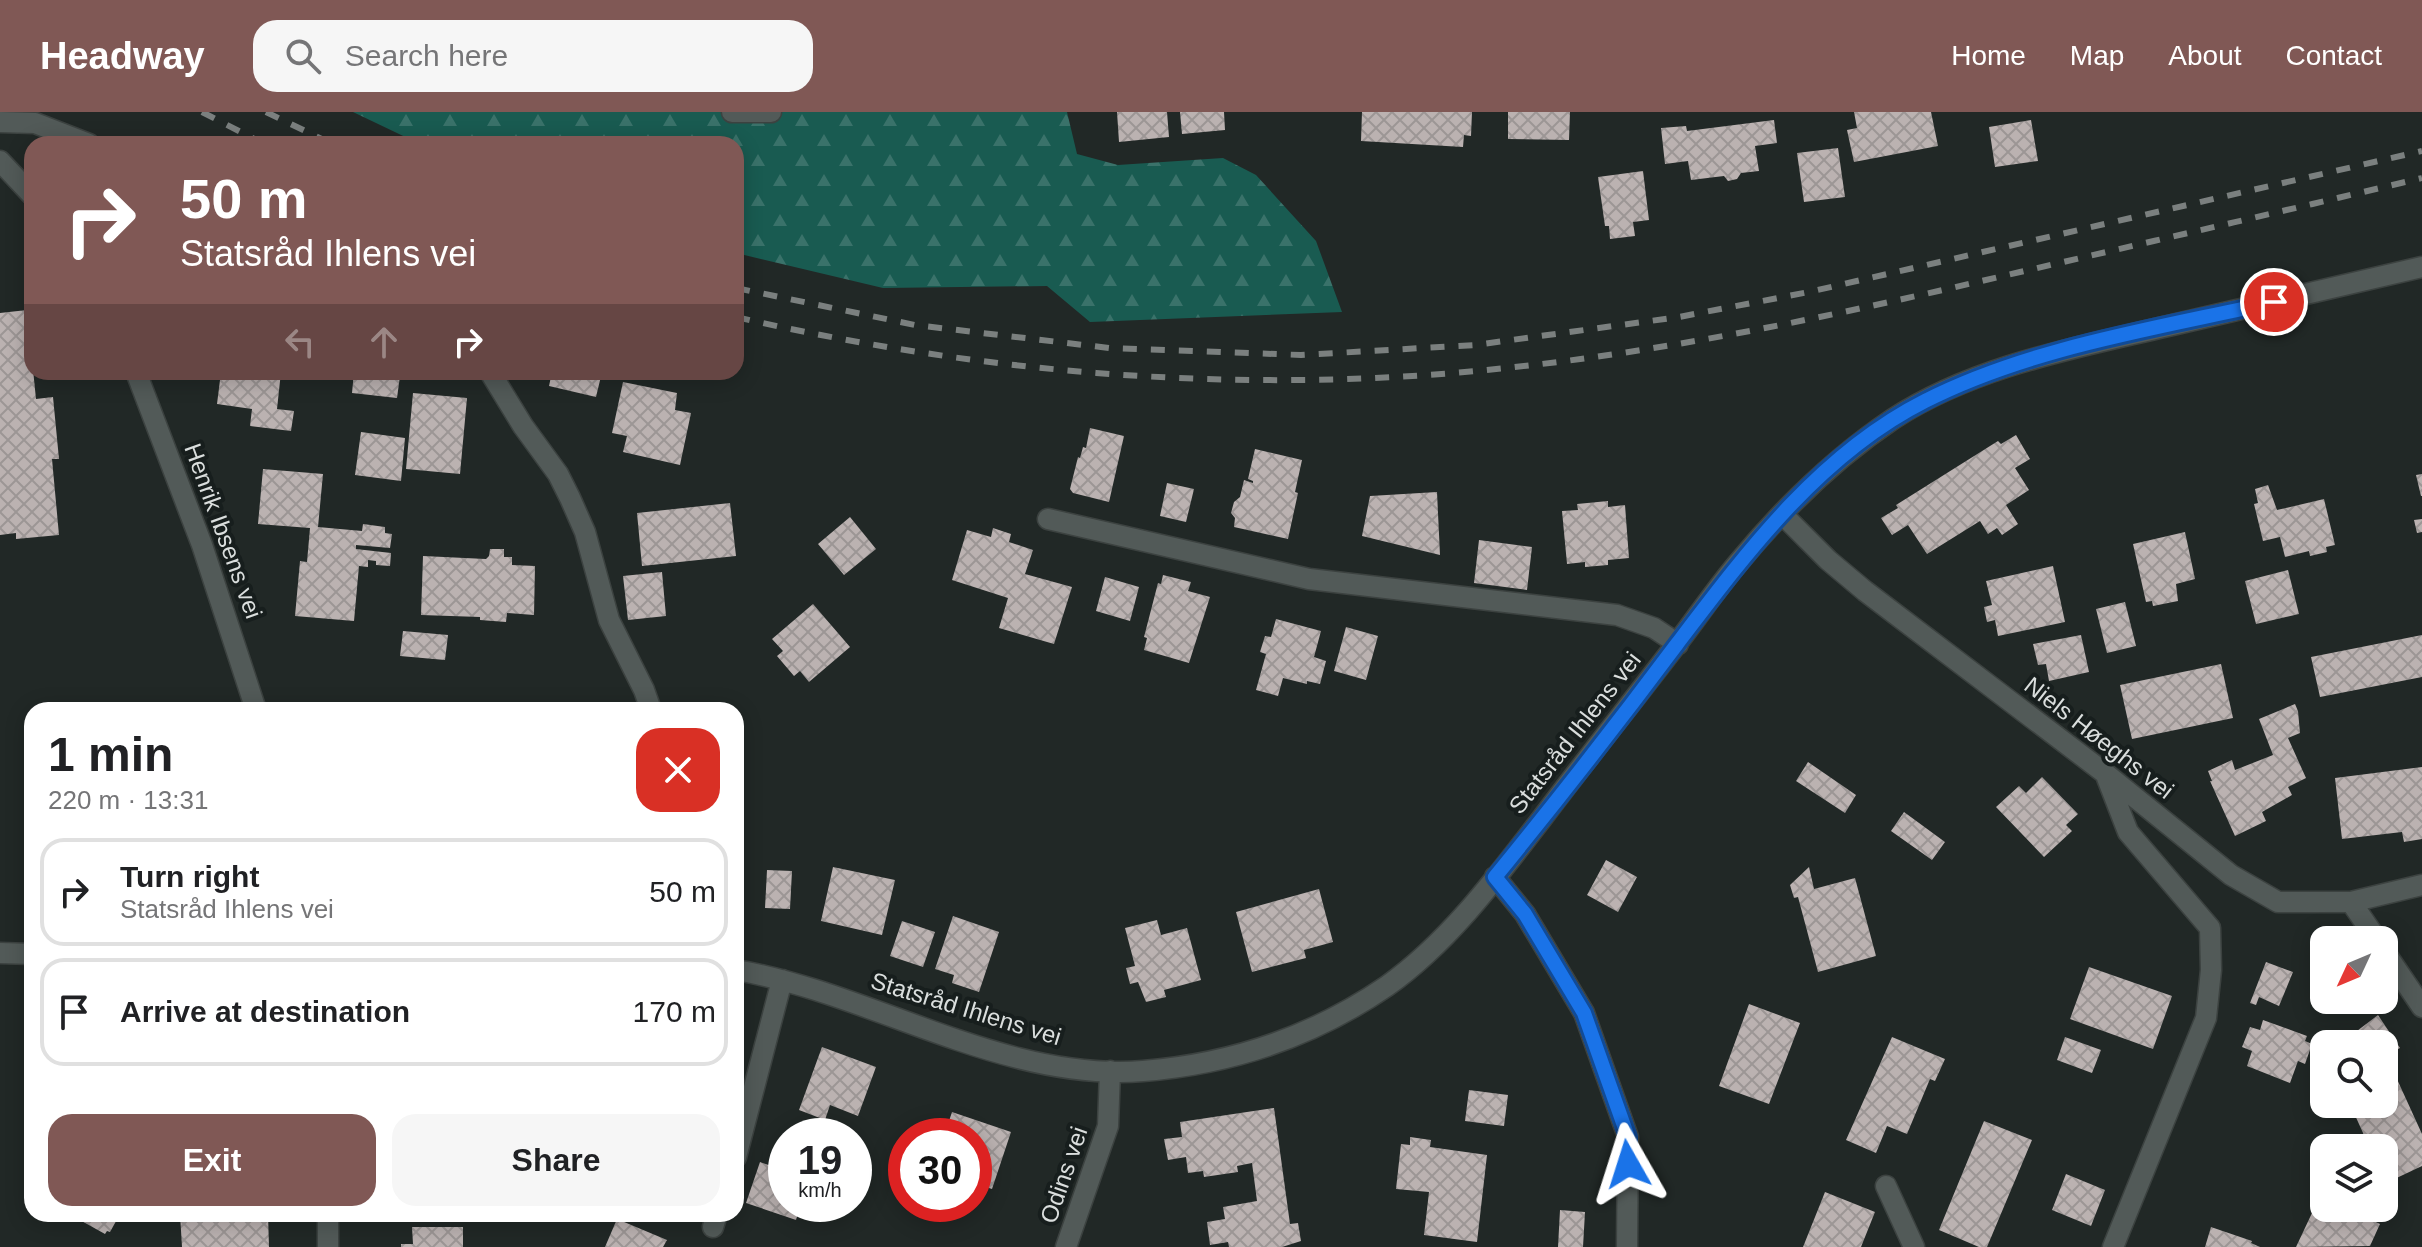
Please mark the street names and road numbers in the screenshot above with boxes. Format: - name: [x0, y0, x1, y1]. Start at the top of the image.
- street label: Henrik Ibsens vei: [179, 440, 268, 622]
- street label: Statsråd Ihlens vei: [1503, 647, 1646, 819]
- street label: Niels Høeghs vei: [2020, 671, 2179, 804]
- street label: Statsråd Ihlens vei: [868, 967, 1064, 1050]
- street label: Odins vei: [1034, 1123, 1093, 1227]

